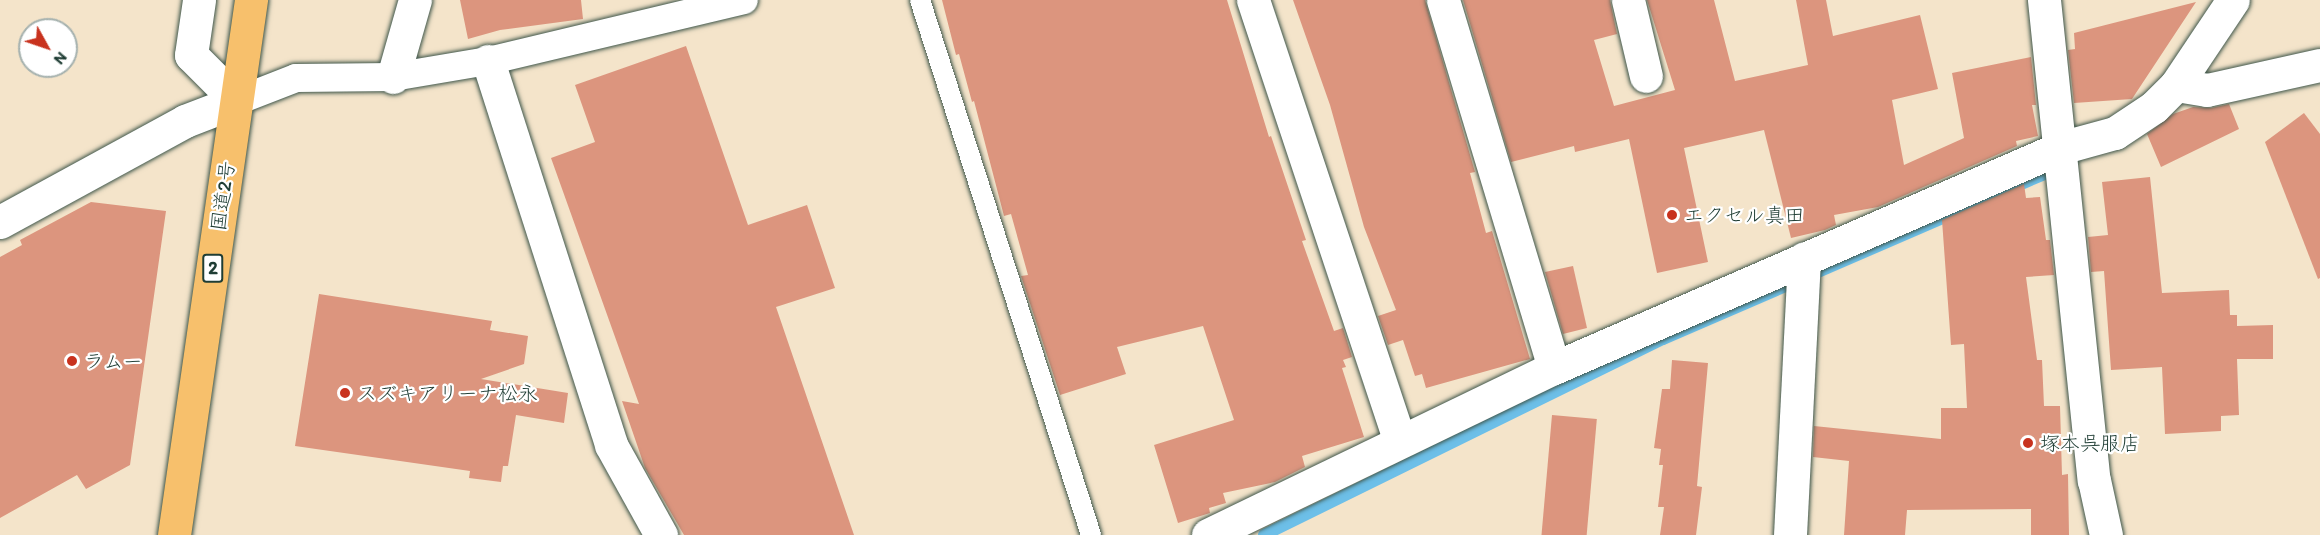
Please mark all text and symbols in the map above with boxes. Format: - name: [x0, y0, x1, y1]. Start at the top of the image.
- north arrow: [18, 18, 78, 78]
- text: N: [50, 48, 71, 69]
- street label: 国道2号: [206, 159, 240, 233]
- place label: エクセル真田: [1684, 203, 1804, 227]
- marker: エクセル真田: [1665, 208, 1679, 222]
- road number: 2: [201, 253, 225, 283]
- place label: ラムー: [84, 349, 143, 373]
- marker: ラムー: [65, 354, 79, 368]
- place label: スズキアリーナ松永: [357, 381, 537, 405]
- marker: スズキアリーナ松永: [338, 386, 352, 400]
- place label: 塚本呉服店: [2040, 431, 2140, 455]
- marker: 塚本呉服店: [2021, 436, 2035, 450]

